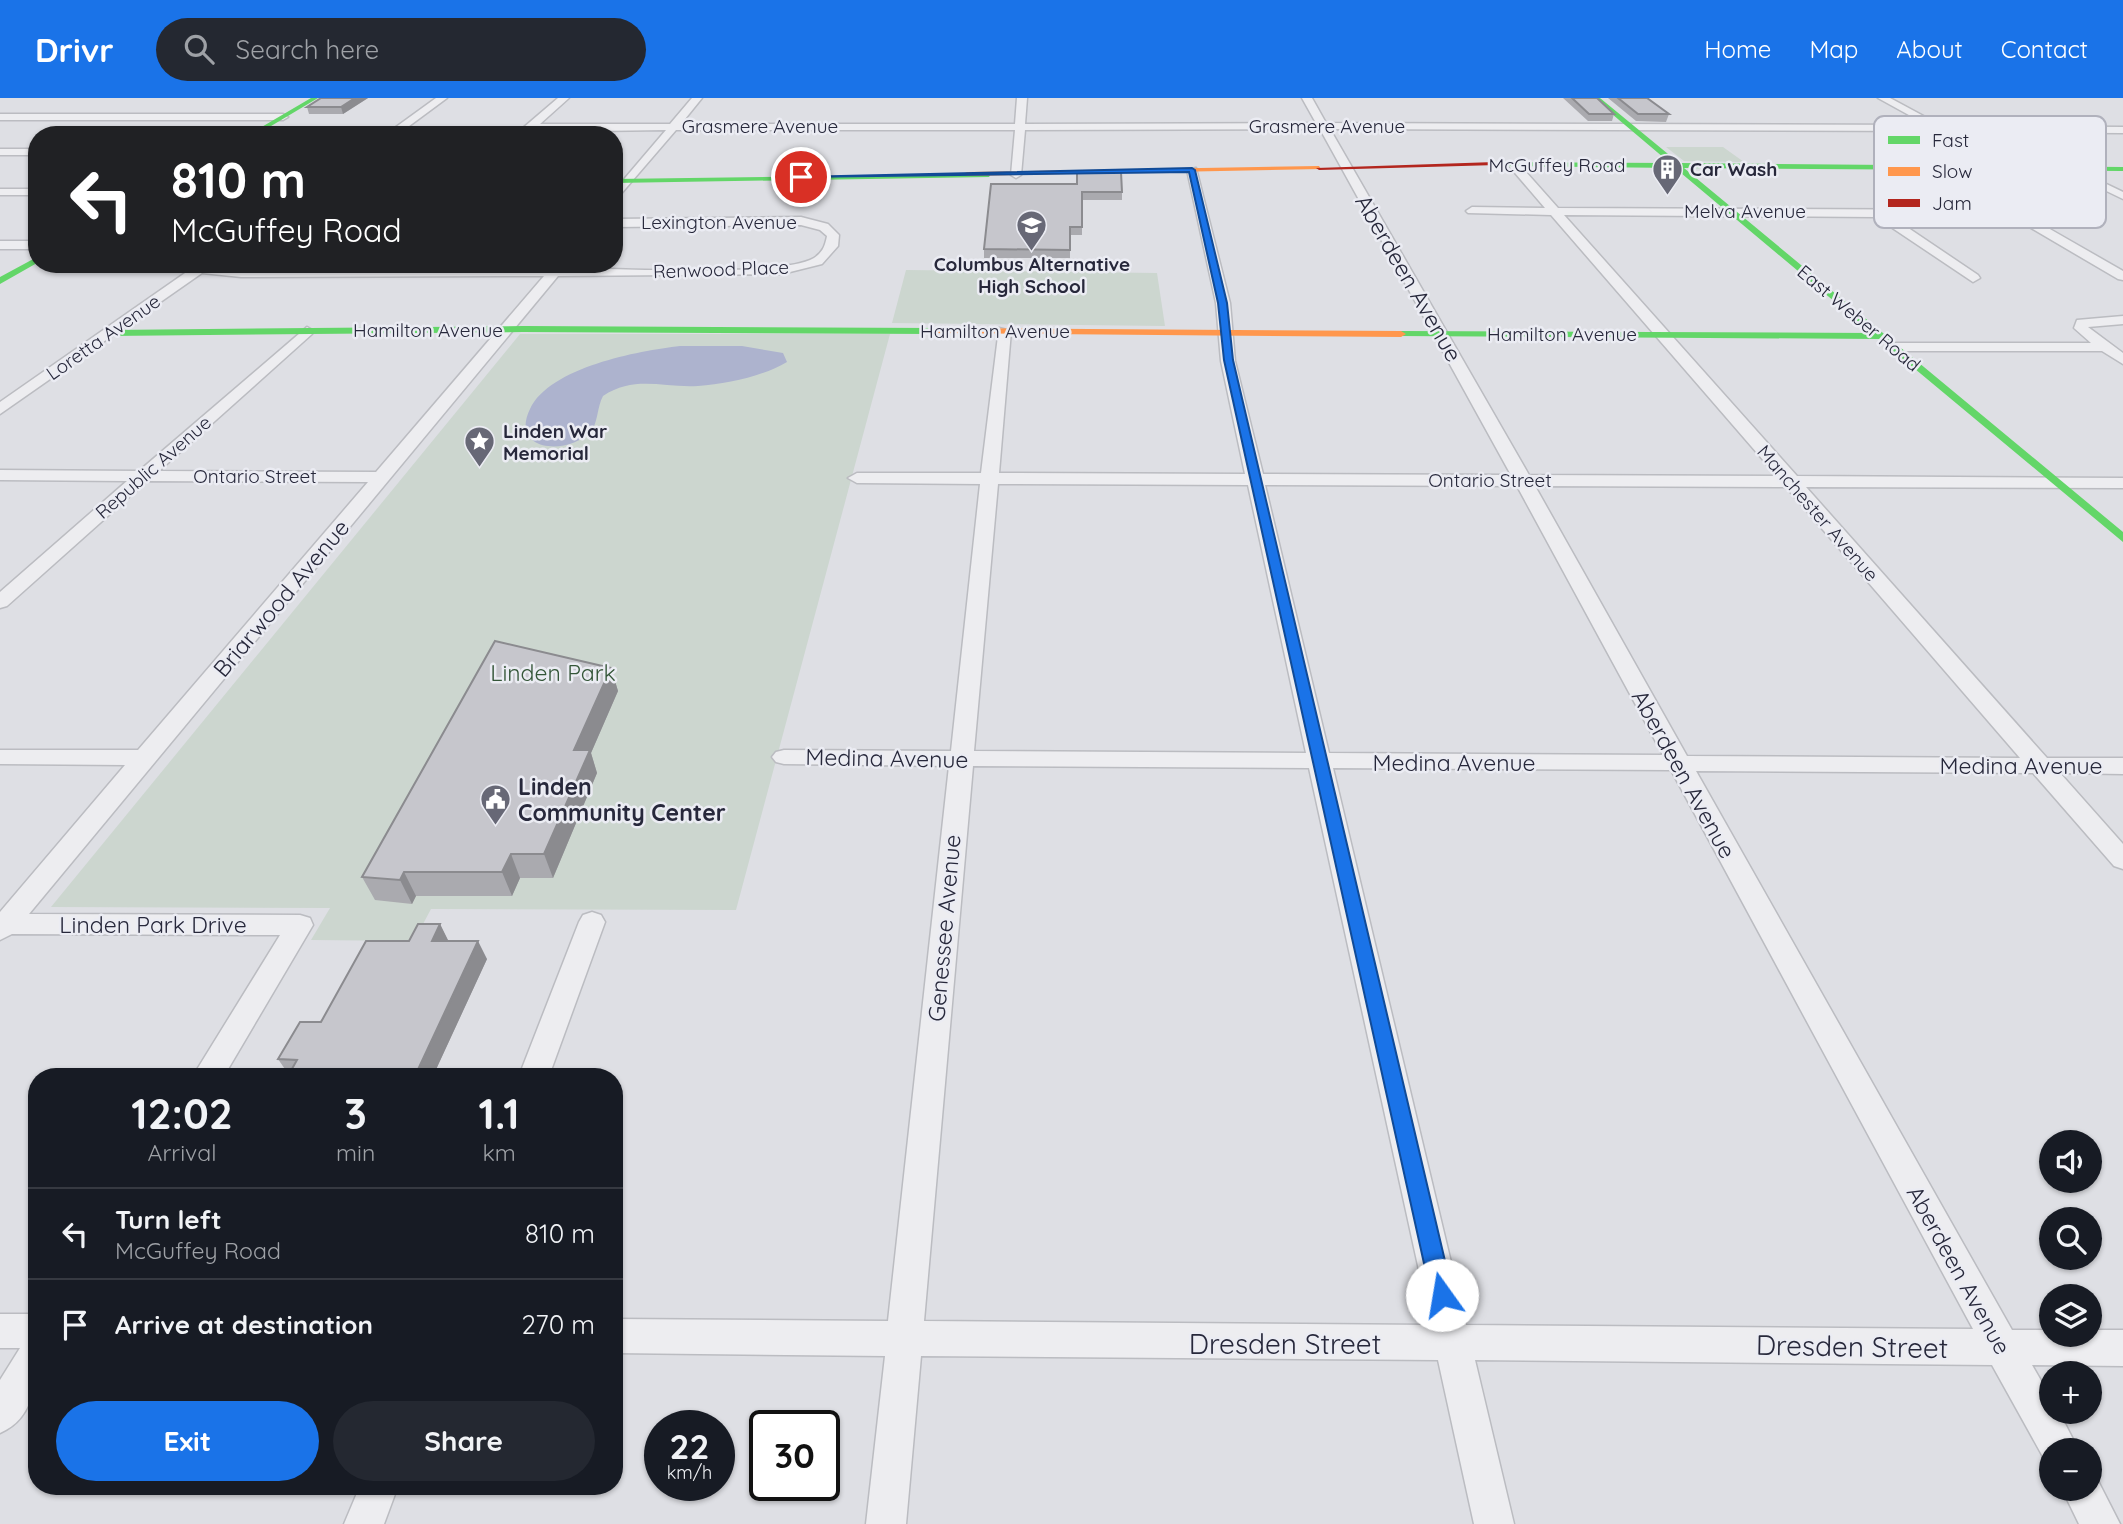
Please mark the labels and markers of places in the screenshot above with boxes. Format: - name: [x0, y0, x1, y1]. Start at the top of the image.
- pin: [771, 147, 831, 207]
- building icon: Car Wash: [1650, 152, 1684, 196]
- place label: Car Wash: [1690, 157, 1777, 181]
- school or university icon: Columbus Alternative High School: [1015, 208, 1049, 252]
- place label: Columbus Alternative High School: [934, 252, 1130, 298]
- place label: Linden War Memorial: [503, 419, 607, 465]
- place icon: Linden War Memorial: [463, 425, 497, 469]
- place label: Linden Community Center: [518, 772, 726, 827]
- public building icon: Linden Community Center: [478, 782, 512, 826]

